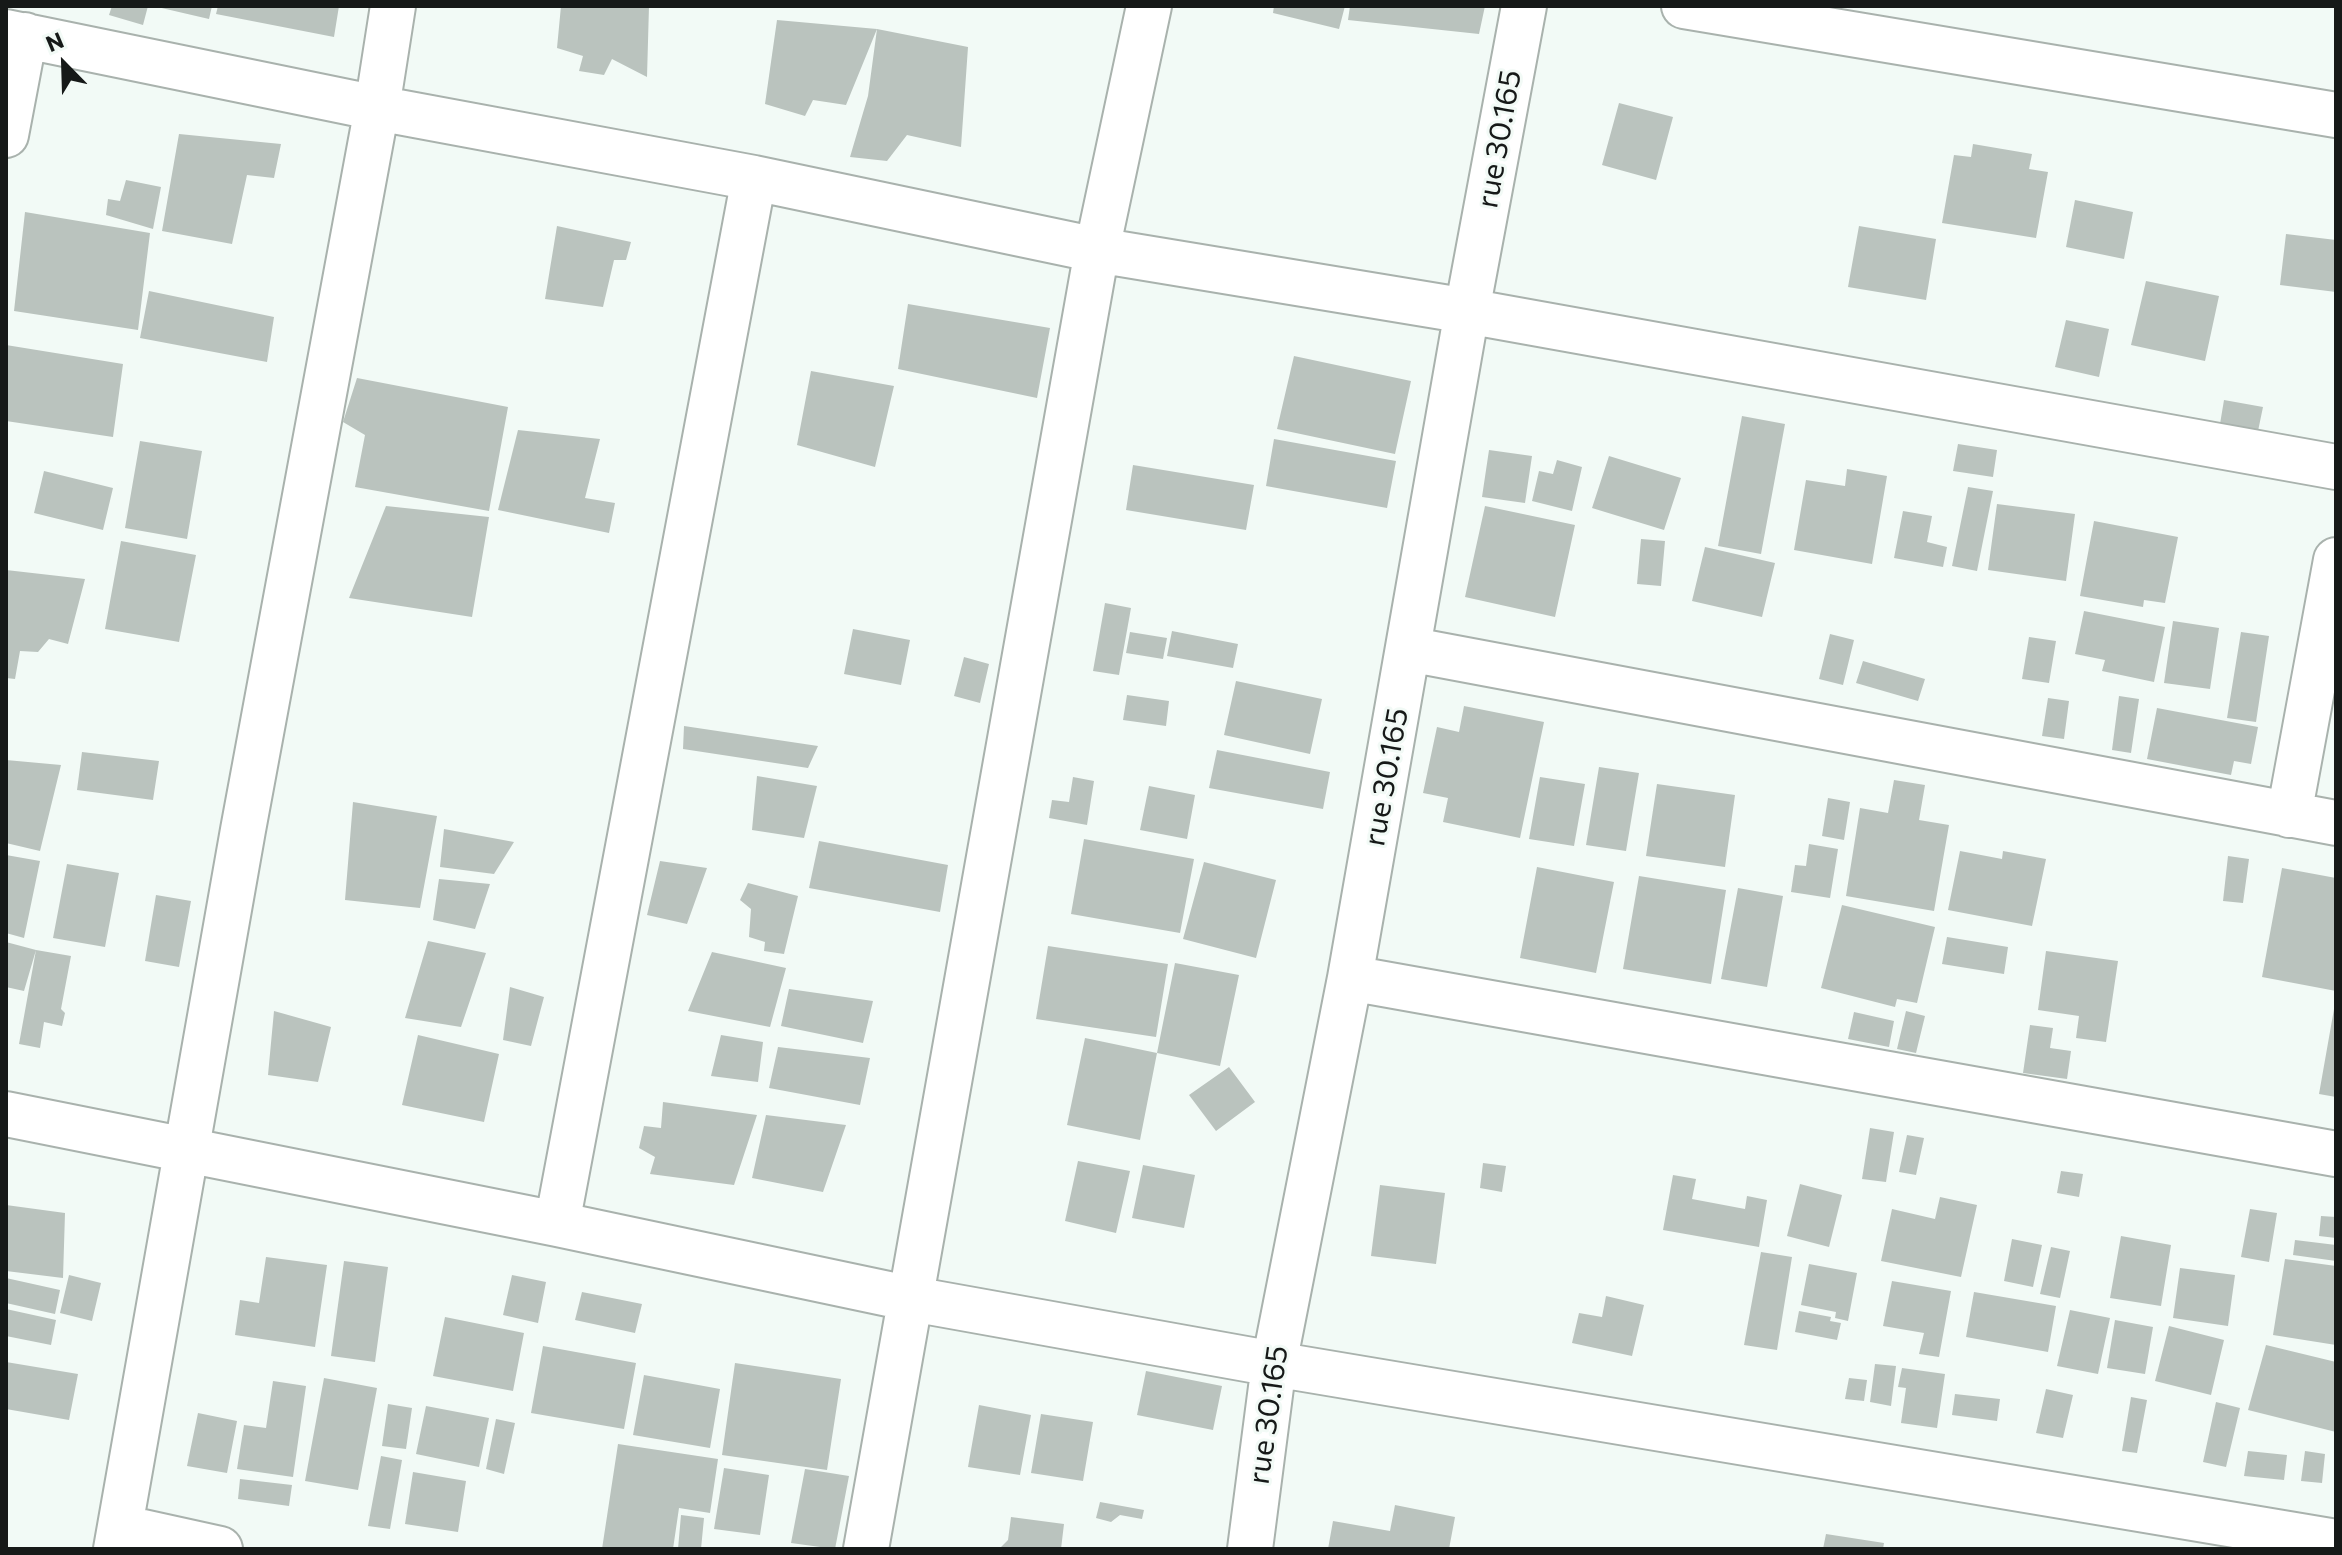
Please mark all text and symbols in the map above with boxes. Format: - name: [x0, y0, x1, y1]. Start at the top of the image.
- north arrow: [24, 24, 104, 104]
- text: N: [42, 26, 67, 57]
- street label: rue 30.165: [1469, 67, 1529, 211]
- street label: rue 30.165: [1356, 705, 1416, 849]
- street label: rue 30.165: [1240, 1343, 1296, 1487]

